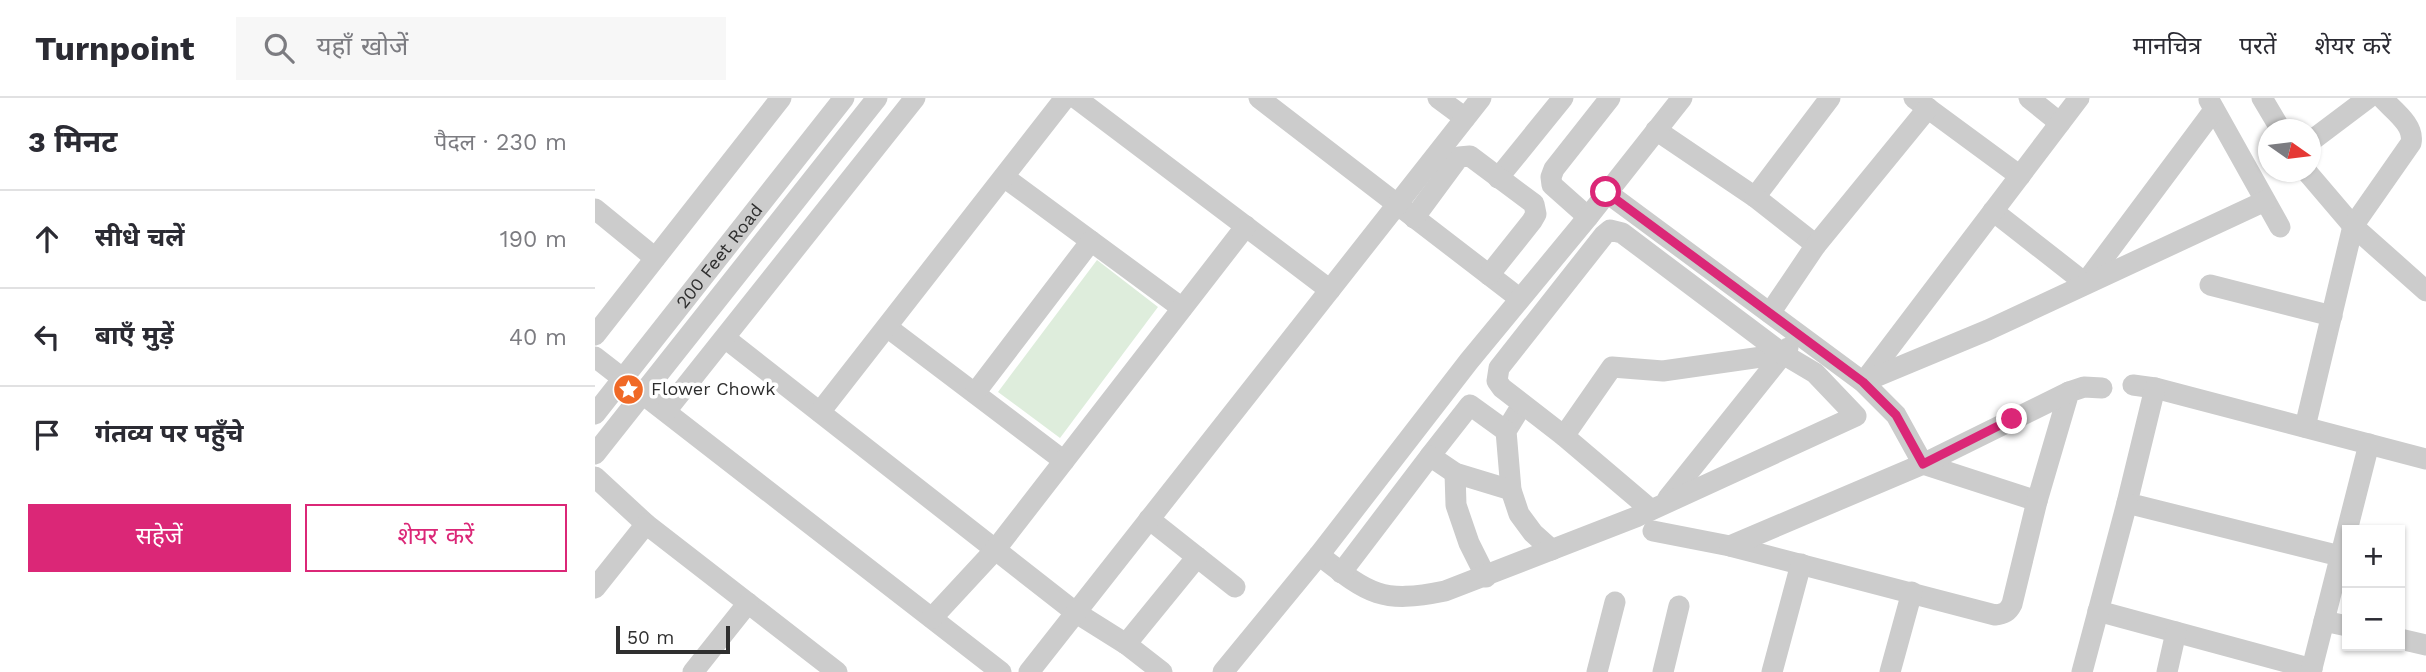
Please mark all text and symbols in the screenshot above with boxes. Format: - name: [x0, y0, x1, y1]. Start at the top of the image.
- search box: [236, 17, 726, 80]
- text: Turnpoint: [35, 29, 194, 68]
- icon: search: [260, 29, 298, 67]
- text: यहाँ खोजें: [316, 31, 408, 61]
- text: मानचित्र: [2133, 32, 2201, 60]
- text: परतें: [2239, 32, 2277, 60]
- text: शेयर करें: [2315, 32, 2391, 60]
- north arrow: [2258, 119, 2321, 182]
- text: 3 मिनट: [28, 124, 117, 159]
- text: पैदल · 230 m: [434, 129, 567, 156]
- route start: [1590, 176, 1621, 207]
- street label: 200 Feet Road: [671, 199, 767, 312]
- icon: ahead: [28, 220, 66, 258]
- text: सीधे चलें: [95, 222, 184, 252]
- text: 190 m: [500, 226, 567, 253]
- icon: left: [28, 318, 66, 356]
- text: बाएँ मुड़ें: [95, 320, 174, 350]
- text: 40 m: [509, 324, 567, 351]
- place icon: Flower Chowk: [611, 372, 645, 406]
- place label: Flower Chowk: [651, 378, 775, 399]
- route end: [1996, 403, 2027, 434]
- icon: arrive: [28, 416, 66, 454]
- text: गंतव्य पर पहुँचे: [95, 418, 244, 448]
- button: सहेजें: [28, 504, 291, 572]
- button: शेयर करें: [305, 504, 567, 572]
- map controls: [2342, 525, 2405, 651]
- button: +: [2342, 525, 2405, 588]
- button: −: [2342, 588, 2405, 651]
- scale bar: [616, 623, 730, 655]
- text: 50 m: [627, 626, 674, 649]

